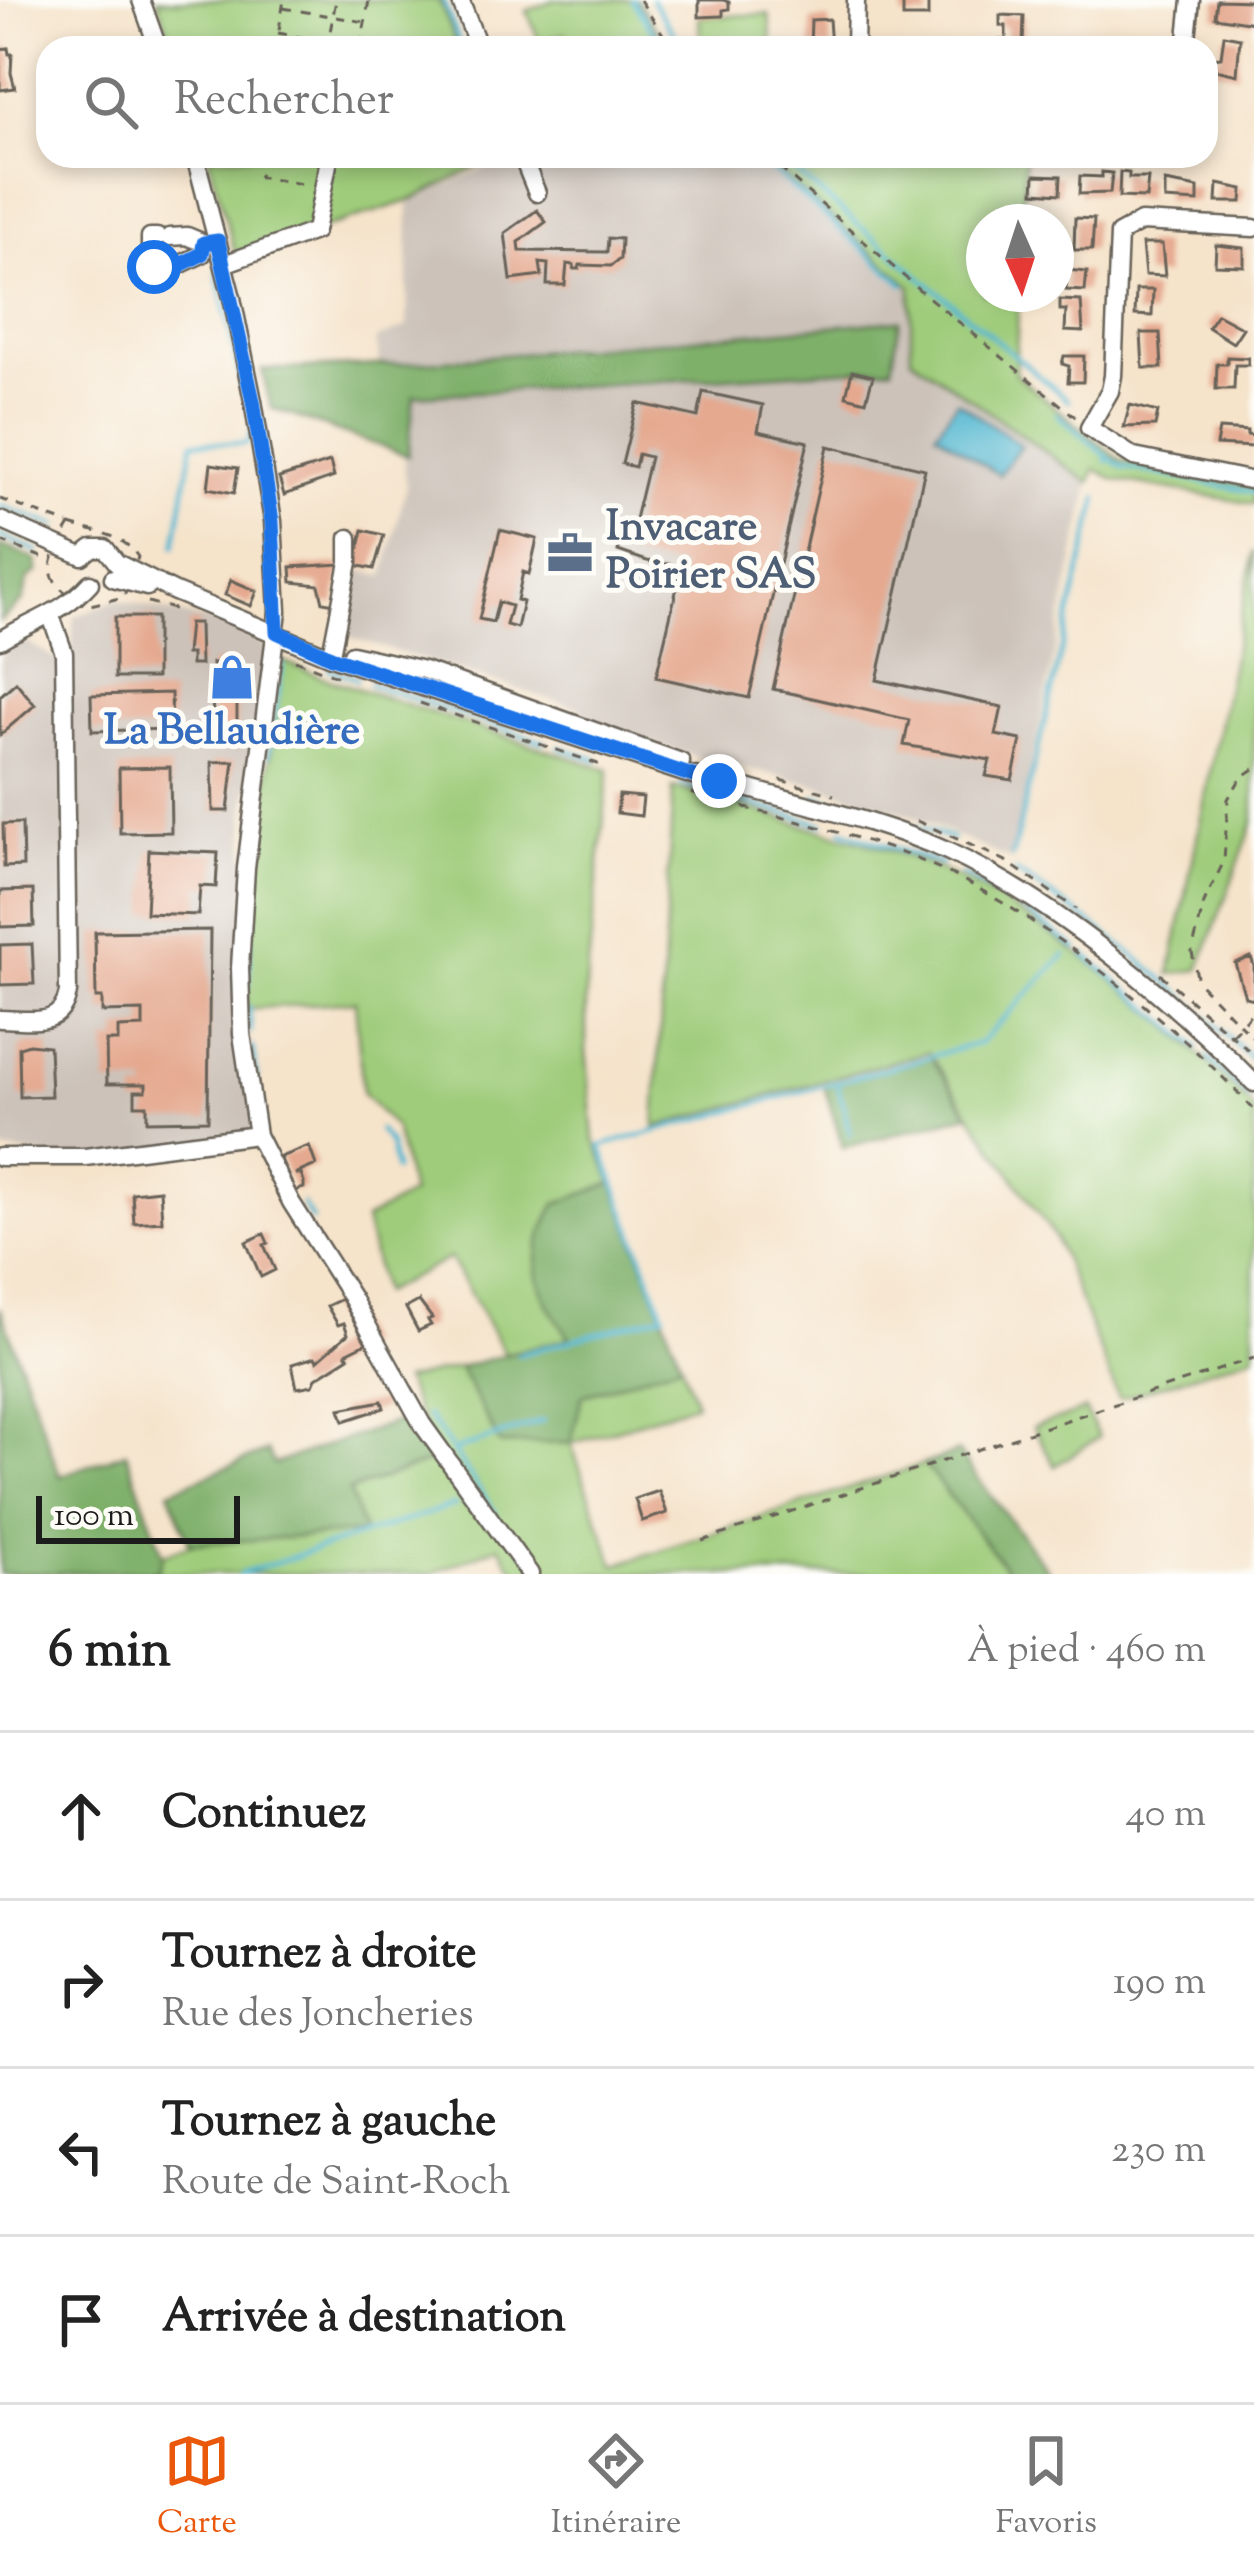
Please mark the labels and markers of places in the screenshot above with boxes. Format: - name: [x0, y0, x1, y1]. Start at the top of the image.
- place label: Invacare Poirier SAS: [606, 499, 817, 607]
- office icon: Invacare Poirier SAS: [545, 528, 595, 578]
- shop icon: La Bellaudière: [207, 652, 257, 702]
- place label: La Bellaudière: [104, 703, 360, 763]

